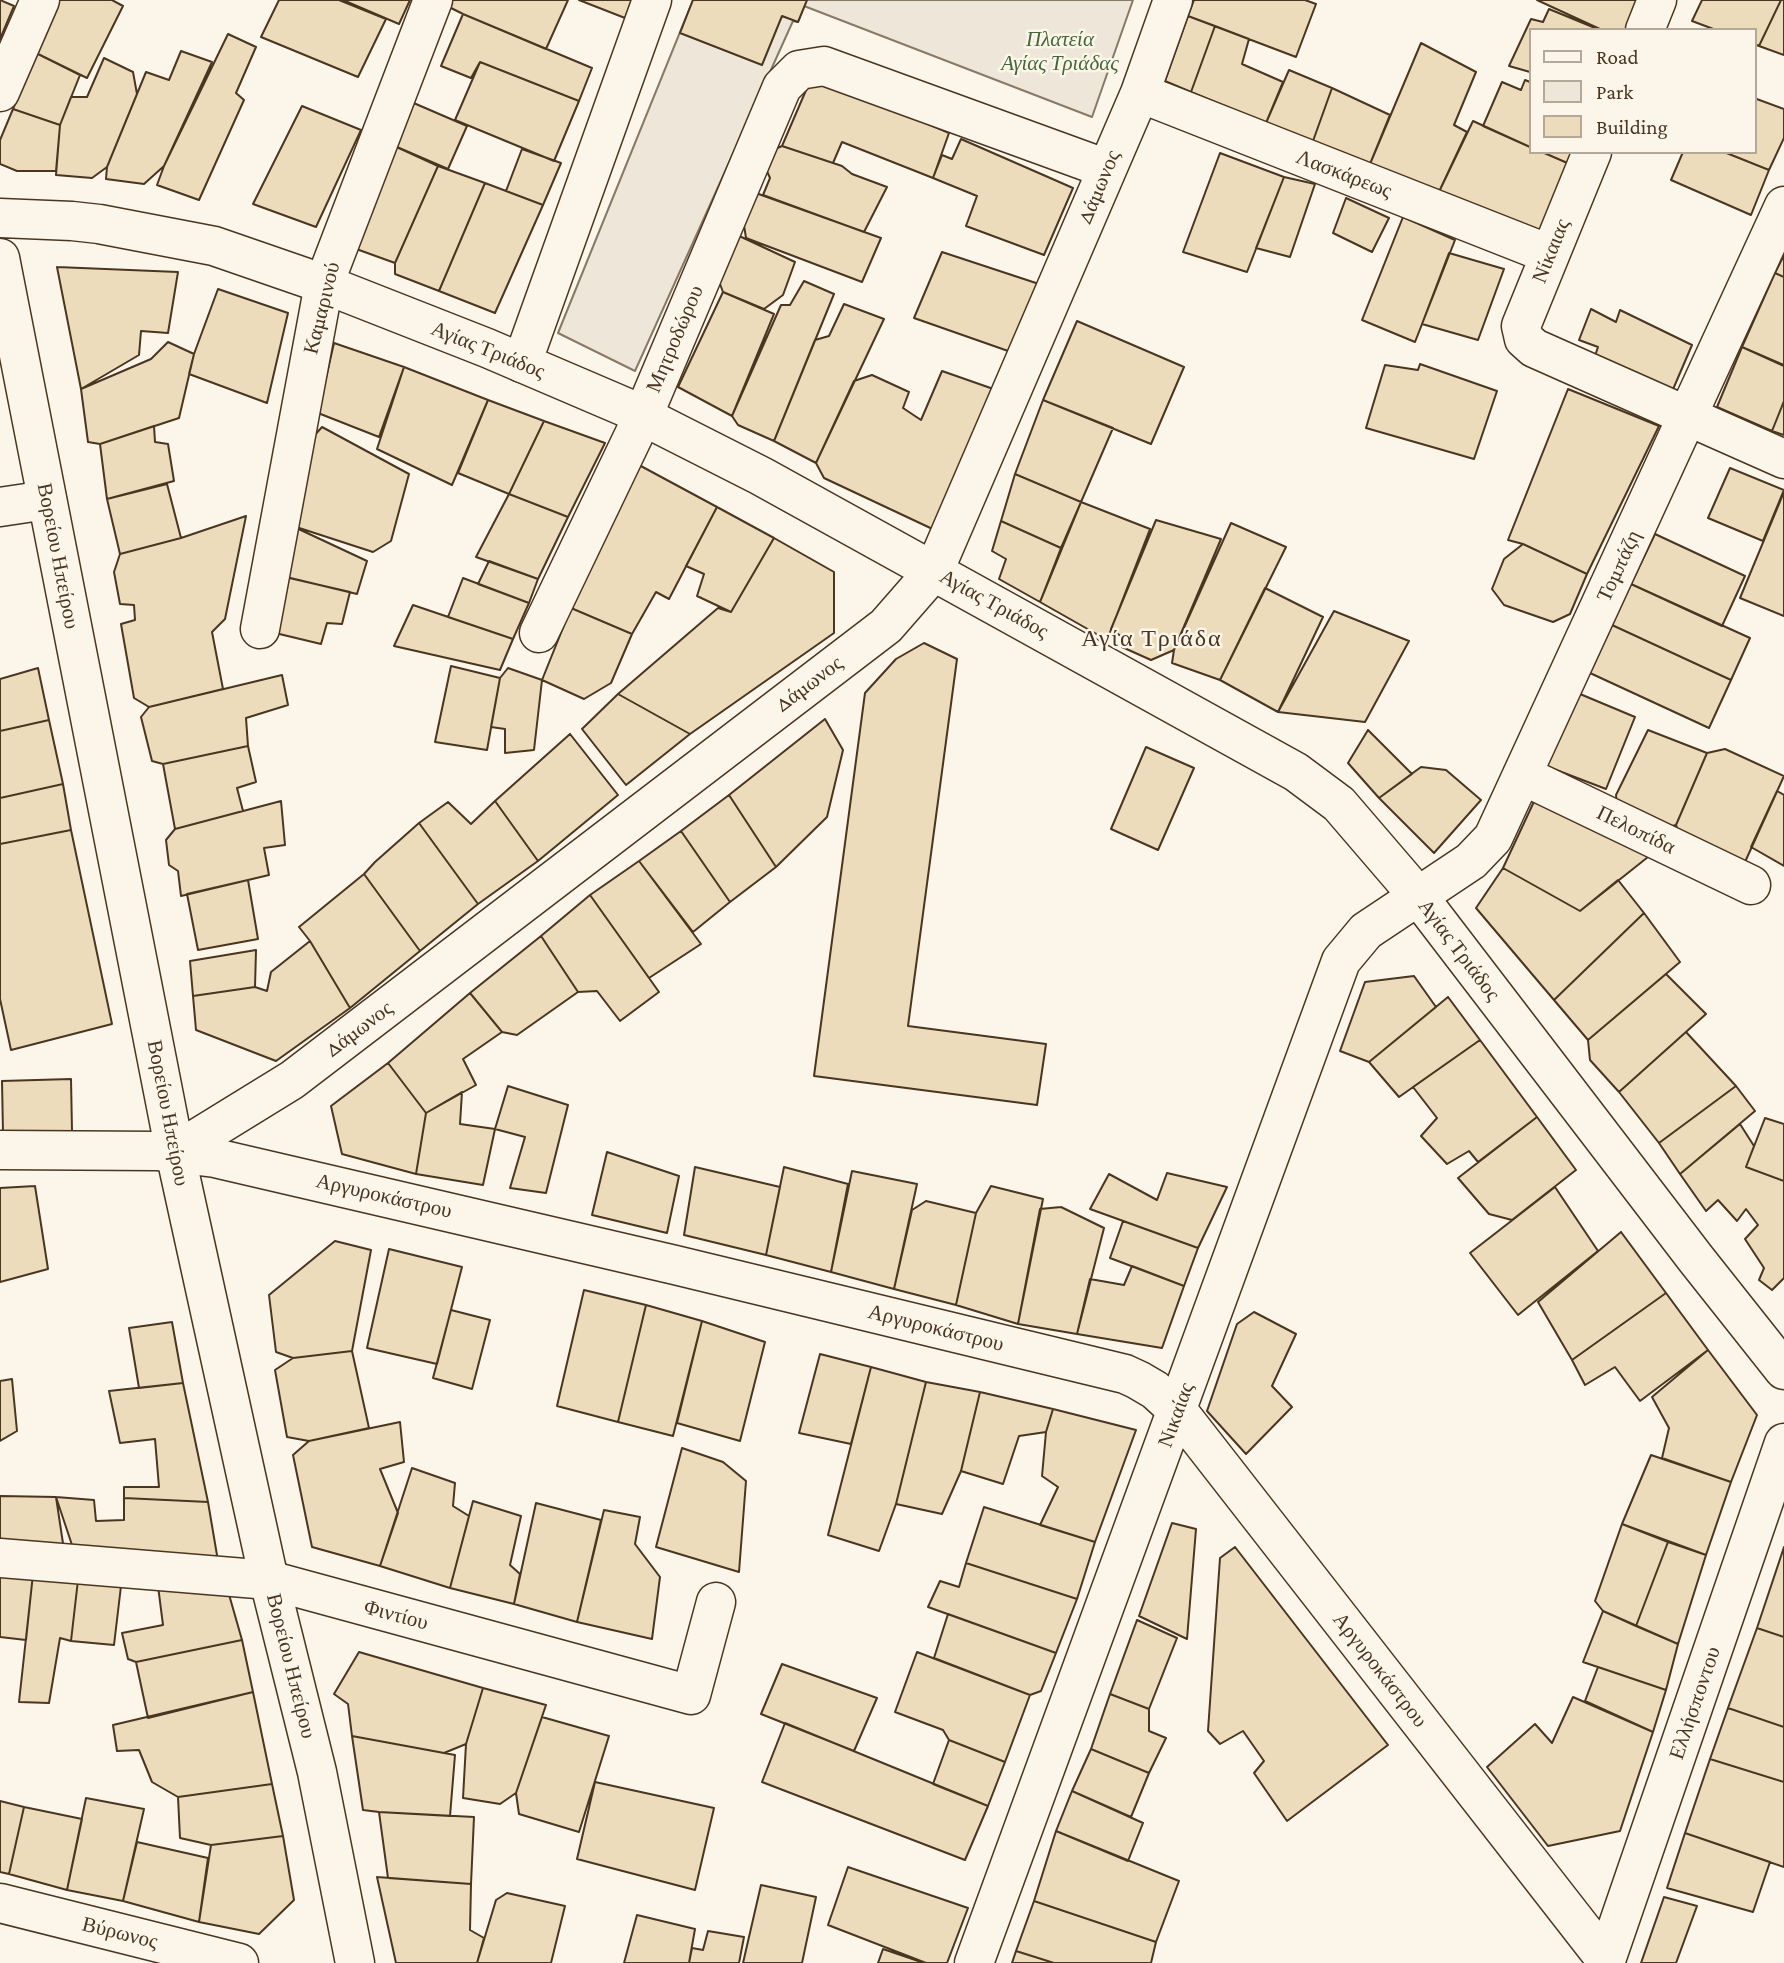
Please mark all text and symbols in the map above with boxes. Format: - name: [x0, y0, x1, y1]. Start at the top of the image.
- park label: Πλατεία Αγίας Τριάδας: [1001, 27, 1119, 77]
- legend: [1528, 28, 1756, 154]
- text: Road: [1596, 45, 1639, 69]
- text: Park: [1596, 80, 1633, 104]
- text: Building: [1596, 115, 1668, 139]
- street label: Λασκάρεως: [1293, 144, 1395, 204]
- street label: Δάμωνος: [1072, 146, 1126, 228]
- street label: Νίκαιας: [1527, 215, 1575, 287]
- street label: Καμαρινού: [298, 259, 346, 357]
- street label: Μητροδώρου: [641, 282, 709, 396]
- street label: Αγίας Τριάδος: [427, 316, 549, 384]
- street label: Βορείου Ηπείρου: [31, 481, 85, 631]
- street label: Τομπάζη: [1592, 526, 1646, 606]
- street label: Αγίας Τριάδος: [935, 564, 1053, 644]
- district label: Αγία Τριάδα: [1083, 625, 1221, 653]
- street label: Δάμωνος: [770, 651, 848, 717]
- street label: Πελοπίδα: [1593, 800, 1679, 860]
- street label: Αγίας Τριάδος: [1413, 894, 1505, 1006]
- street label: Δάμωνος: [320, 996, 398, 1062]
- street label: Βορείου Ηπείρου: [141, 1038, 195, 1188]
- street label: Αργυροκάστρου: [314, 1168, 454, 1224]
- street label: Αργυροκάστρου: [866, 1299, 1006, 1357]
- street label: Νικαίας: [1153, 1379, 1199, 1451]
- street label: Βορείου Ηπείρου: [261, 1591, 321, 1741]
- street label: Φιντίου: [361, 1594, 431, 1636]
- street label: Αργυροκάστρου: [1327, 1608, 1433, 1732]
- street label: Ελλήσποντου: [1664, 1643, 1726, 1763]
- street label: Βύρωνος: [80, 1911, 160, 1955]

